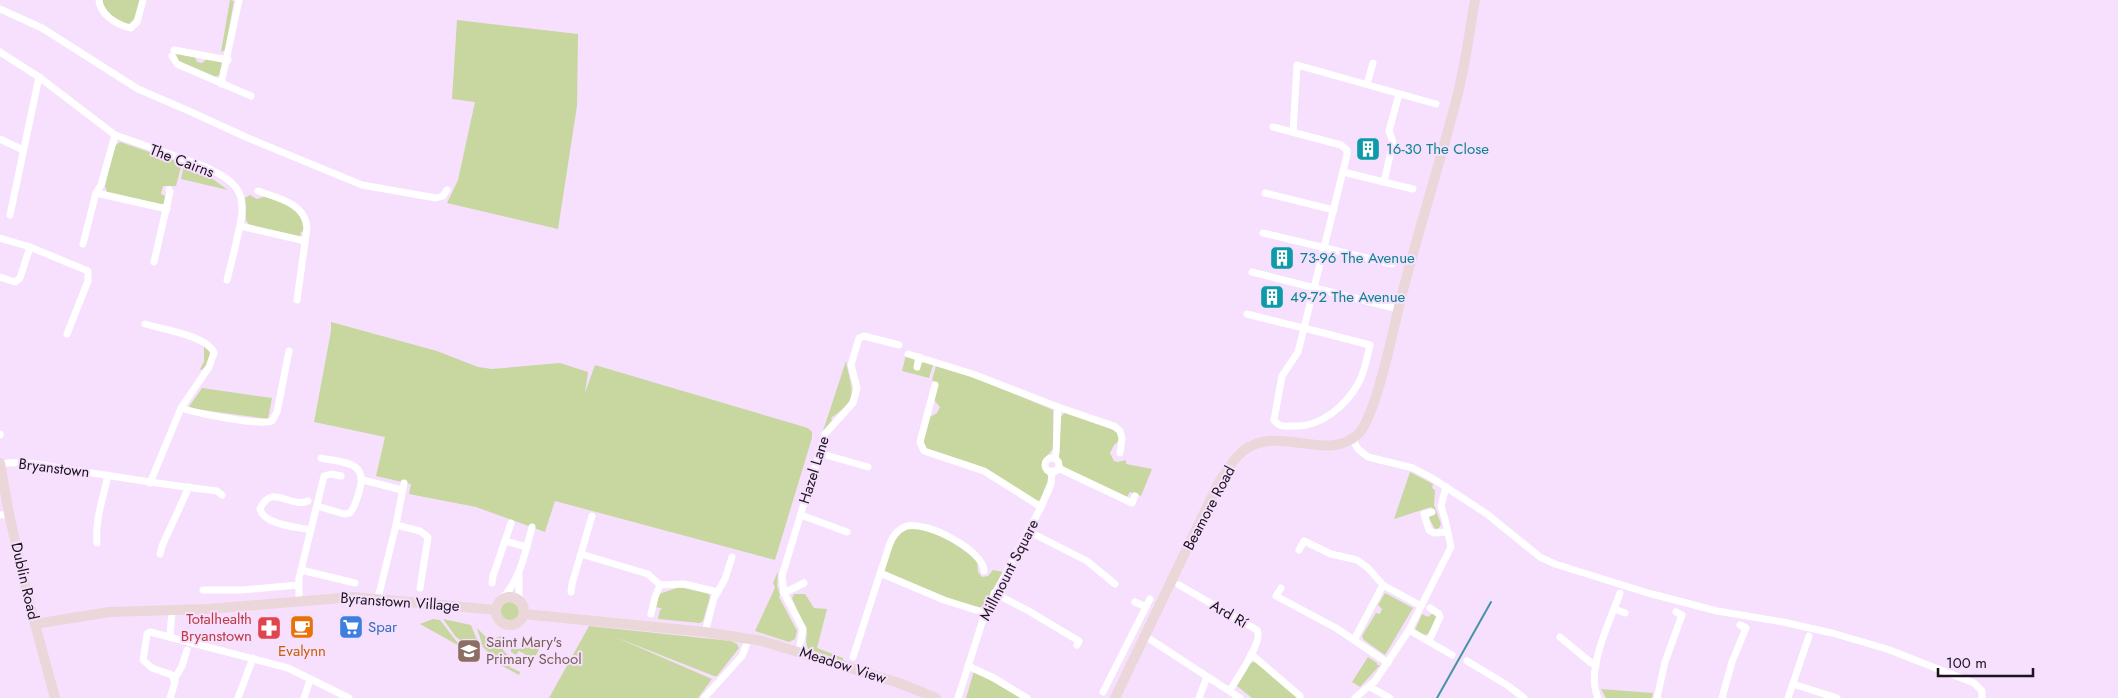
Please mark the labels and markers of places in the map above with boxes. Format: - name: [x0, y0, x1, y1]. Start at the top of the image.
- building icon: 16-30 The Close: [1355, 136, 1381, 162]
- place label: 16-30 The Close: [1386, 138, 1489, 160]
- building icon: 73-96 The Avenue: [1269, 245, 1295, 271]
- place label: 73-96 The Avenue: [1300, 247, 1415, 269]
- building icon: 49-72 The Avenue: [1259, 284, 1285, 310]
- place label: 49-72 The Avenue: [1290, 286, 1406, 308]
- place label: Totalhealth Bryanstown: [181, 608, 252, 647]
- cafe icon: Evalynn: [289, 614, 315, 640]
- supermarket icon: Spar: [338, 614, 364, 640]
- pharmacy icon: Totalhealth Bryanstown: [256, 615, 282, 641]
- place label: Spar: [368, 616, 398, 638]
- place label: Saint Mary's Primary School: [486, 631, 582, 670]
- school or university icon: Saint Mary's Primary School: [456, 638, 482, 664]
- place label: Evalynn: [278, 640, 326, 662]

